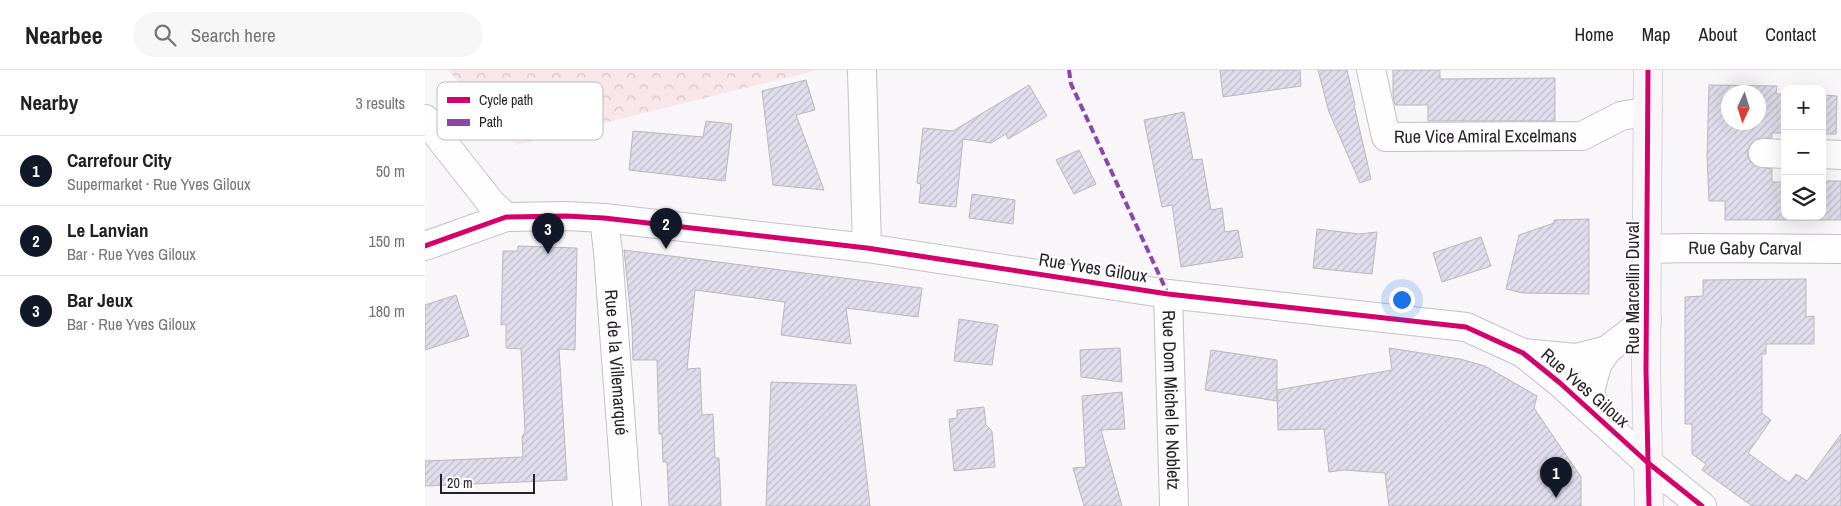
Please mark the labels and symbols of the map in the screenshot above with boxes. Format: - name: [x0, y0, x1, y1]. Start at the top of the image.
- legend: [437, 82, 603, 140]
- north arrow: [1721, 85, 1766, 130]
- text: Cycle path: [479, 91, 533, 109]
- text: Path: [479, 113, 503, 131]
- street label: Rue Vice Amiral Excelmans: [1394, 123, 1577, 149]
- pin: 2: [650, 208, 682, 249]
- pin: 3: [532, 213, 564, 254]
- street label: Rue Marcellin Duval: [1620, 222, 1645, 354]
- street label: Rue Gaby Carval: [1688, 235, 1802, 261]
- street label: Rue Yves Giloux: [1037, 247, 1150, 289]
- your location: [1389, 287, 1415, 313]
- street label: Rue de la Villemarqué: [599, 289, 635, 436]
- street label: Rue Dom Michel le Nobletz: [1156, 310, 1187, 490]
- street label: Rue Yves Giloux: [1536, 342, 1635, 433]
- pin: 1: [1540, 457, 1572, 498]
- scale bar: [440, 471, 535, 494]

